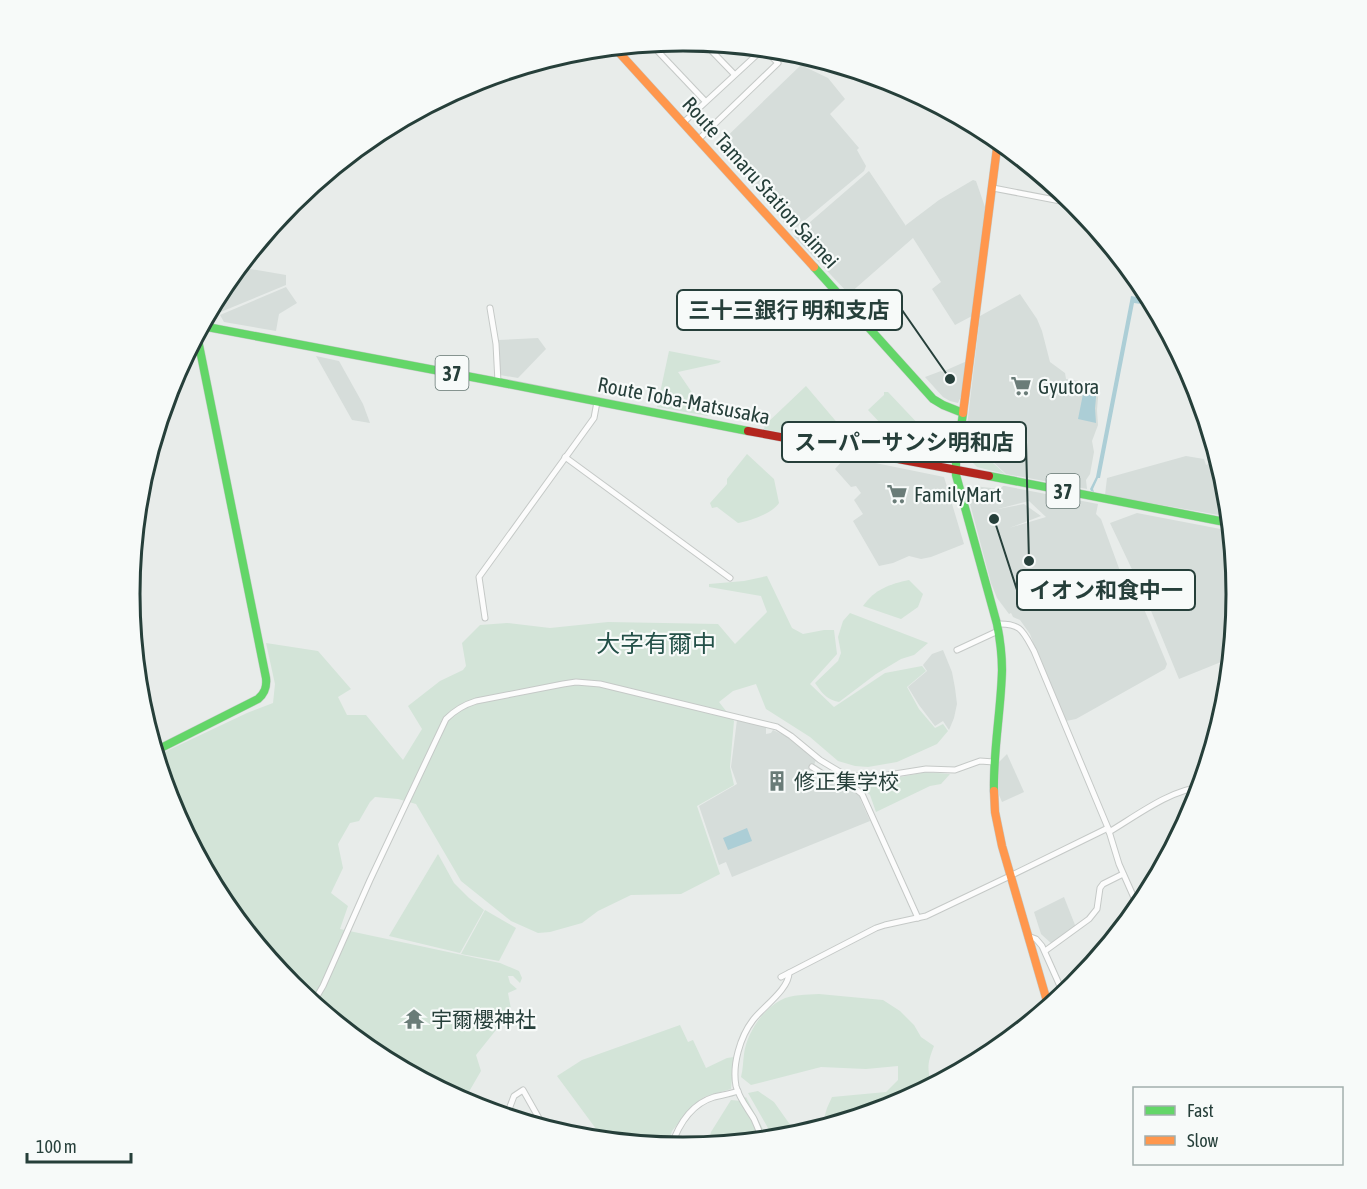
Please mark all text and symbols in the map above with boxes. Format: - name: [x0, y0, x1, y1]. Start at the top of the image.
- street label: Route Tamaru Station Saimei: [678, 92, 844, 272]
- callout: 三十三銀行 明和支店: [677, 290, 902, 330]
- text: 三十三銀行 明和支店: [688, 297, 890, 323]
- road number: 37: [436, 356, 468, 390]
- street label: Route Toba-Matsusaka: [596, 372, 772, 428]
- supermarket icon: Gyutora: [1009, 374, 1033, 398]
- place label: Gyutora: [1038, 374, 1099, 398]
- callout: スーパーサンシ明和店: [782, 422, 1026, 462]
- text: スーパーサンシ明和店: [794, 429, 1014, 455]
- road number: 37: [1046, 474, 1080, 508]
- supermarket icon: FamilyMart: [885, 482, 909, 506]
- place label: FamilyMart: [914, 482, 1002, 506]
- callout: イオン和食中一: [1017, 570, 1195, 610]
- text: イオン和食中一: [1029, 577, 1183, 603]
- district label: 大字有爾中: [596, 630, 716, 657]
- building icon: 修正集学校: [765, 769, 789, 793]
- place label: 修正集学校: [794, 769, 899, 793]
- temple icon: 宇爾櫻神社: [402, 1007, 426, 1031]
- place label: 宇爾櫻神社: [431, 1007, 536, 1031]
- legend: [1133, 1087, 1343, 1165]
- text: Fast: [1187, 1100, 1214, 1121]
- scale bar: [27, 1126, 130, 1164]
- text: Slow: [1187, 1130, 1218, 1151]
- text: 100 m: [36, 1136, 77, 1157]

